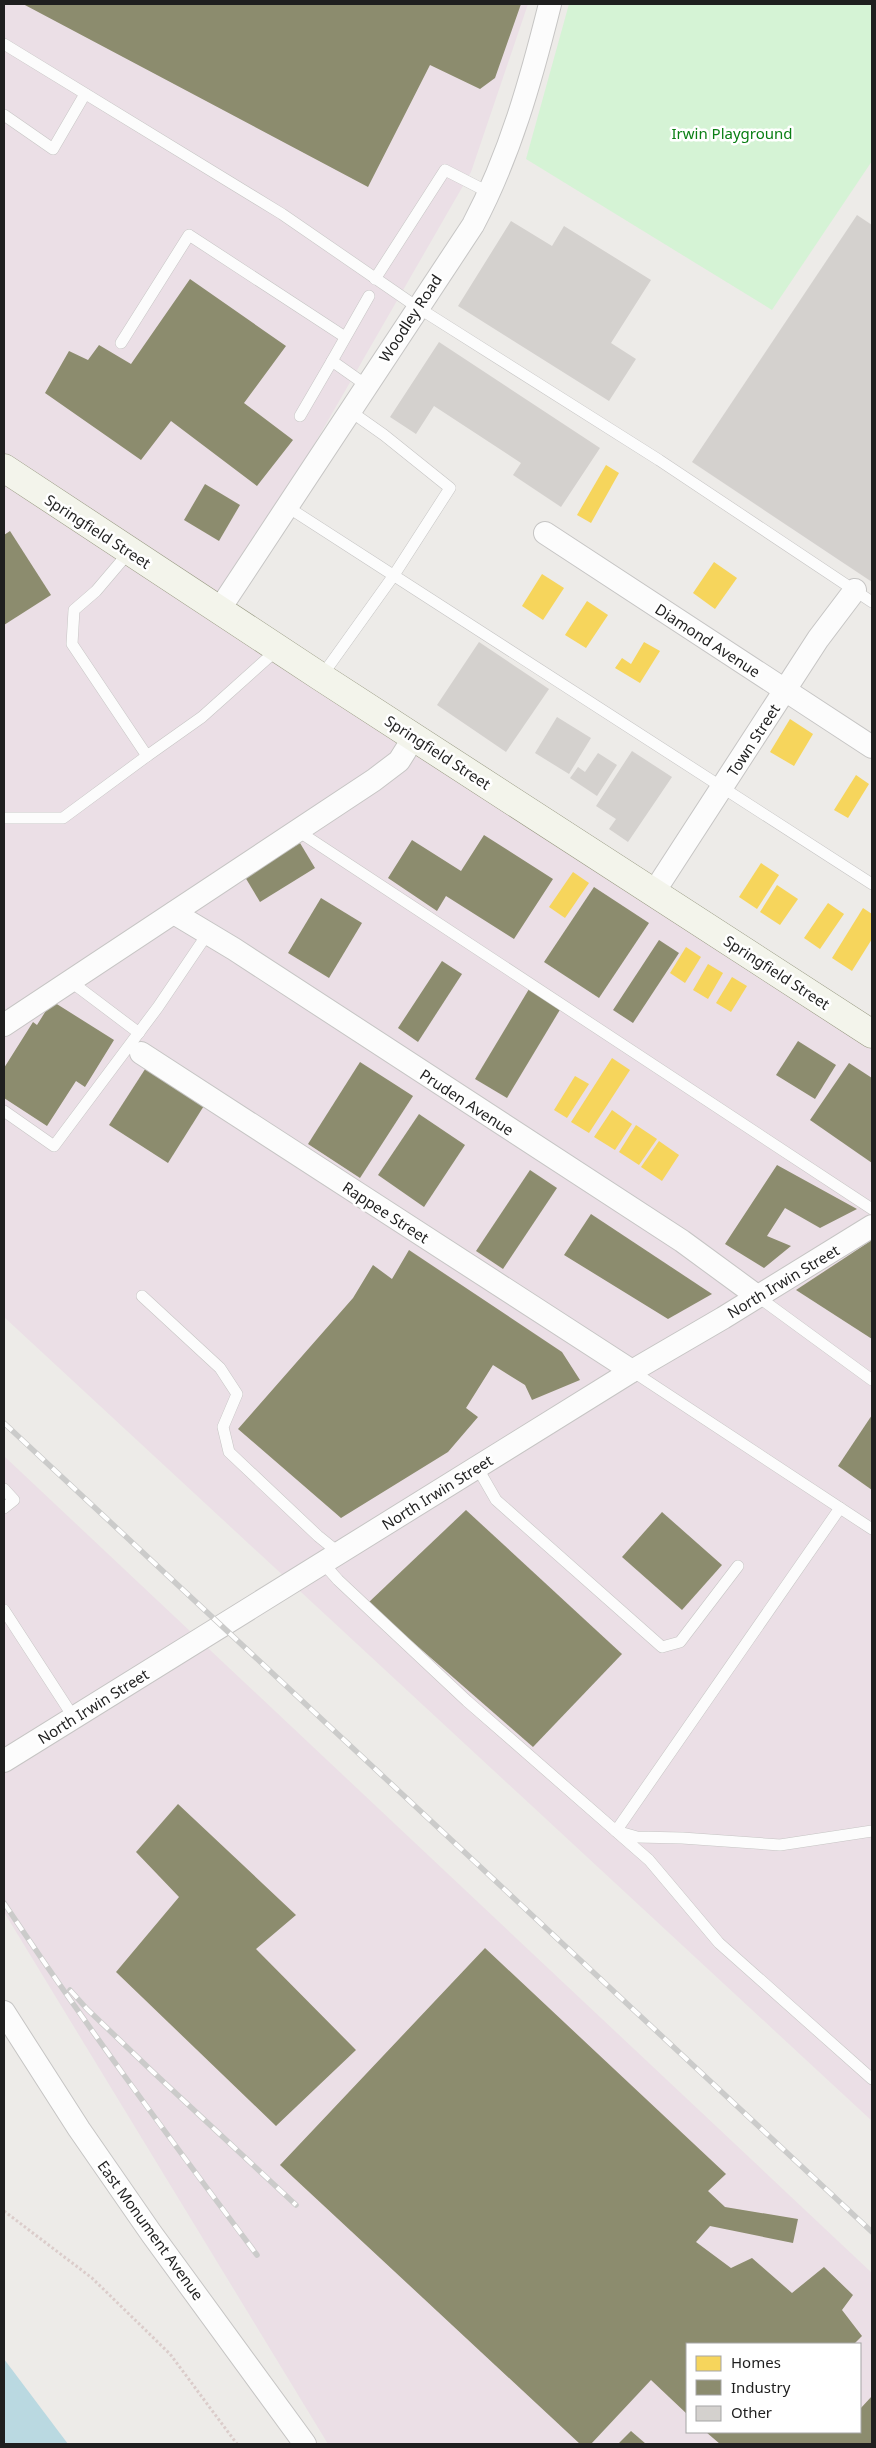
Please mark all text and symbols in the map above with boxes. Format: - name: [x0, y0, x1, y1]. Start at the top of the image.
- park label: Irwin Playground: [671, 123, 793, 143]
- street label: Woodley Road: [374, 270, 446, 366]
- street label: Springfield Street: [41, 489, 155, 573]
- street label: Diamond Avenue: [652, 599, 764, 681]
- street label: Town Street: [722, 699, 784, 780]
- street label: Springfield Street: [381, 710, 495, 794]
- street label: Springfield Street: [720, 930, 834, 1014]
- street label: Pruden Avenue: [416, 1064, 518, 1140]
- street label: Rappee Street: [339, 1177, 433, 1248]
- street label: North Irwin Street: [723, 1239, 843, 1322]
- street label: North Irwin Street: [378, 1449, 497, 1534]
- street label: North Irwin Street: [34, 1663, 153, 1748]
- street label: East Monument Avenue: [93, 2156, 209, 2304]
- legend: [686, 2343, 861, 2433]
- text: Homes: [731, 2352, 781, 2372]
- text: Industry: [731, 2377, 791, 2397]
- text: Other: [731, 2402, 772, 2422]

